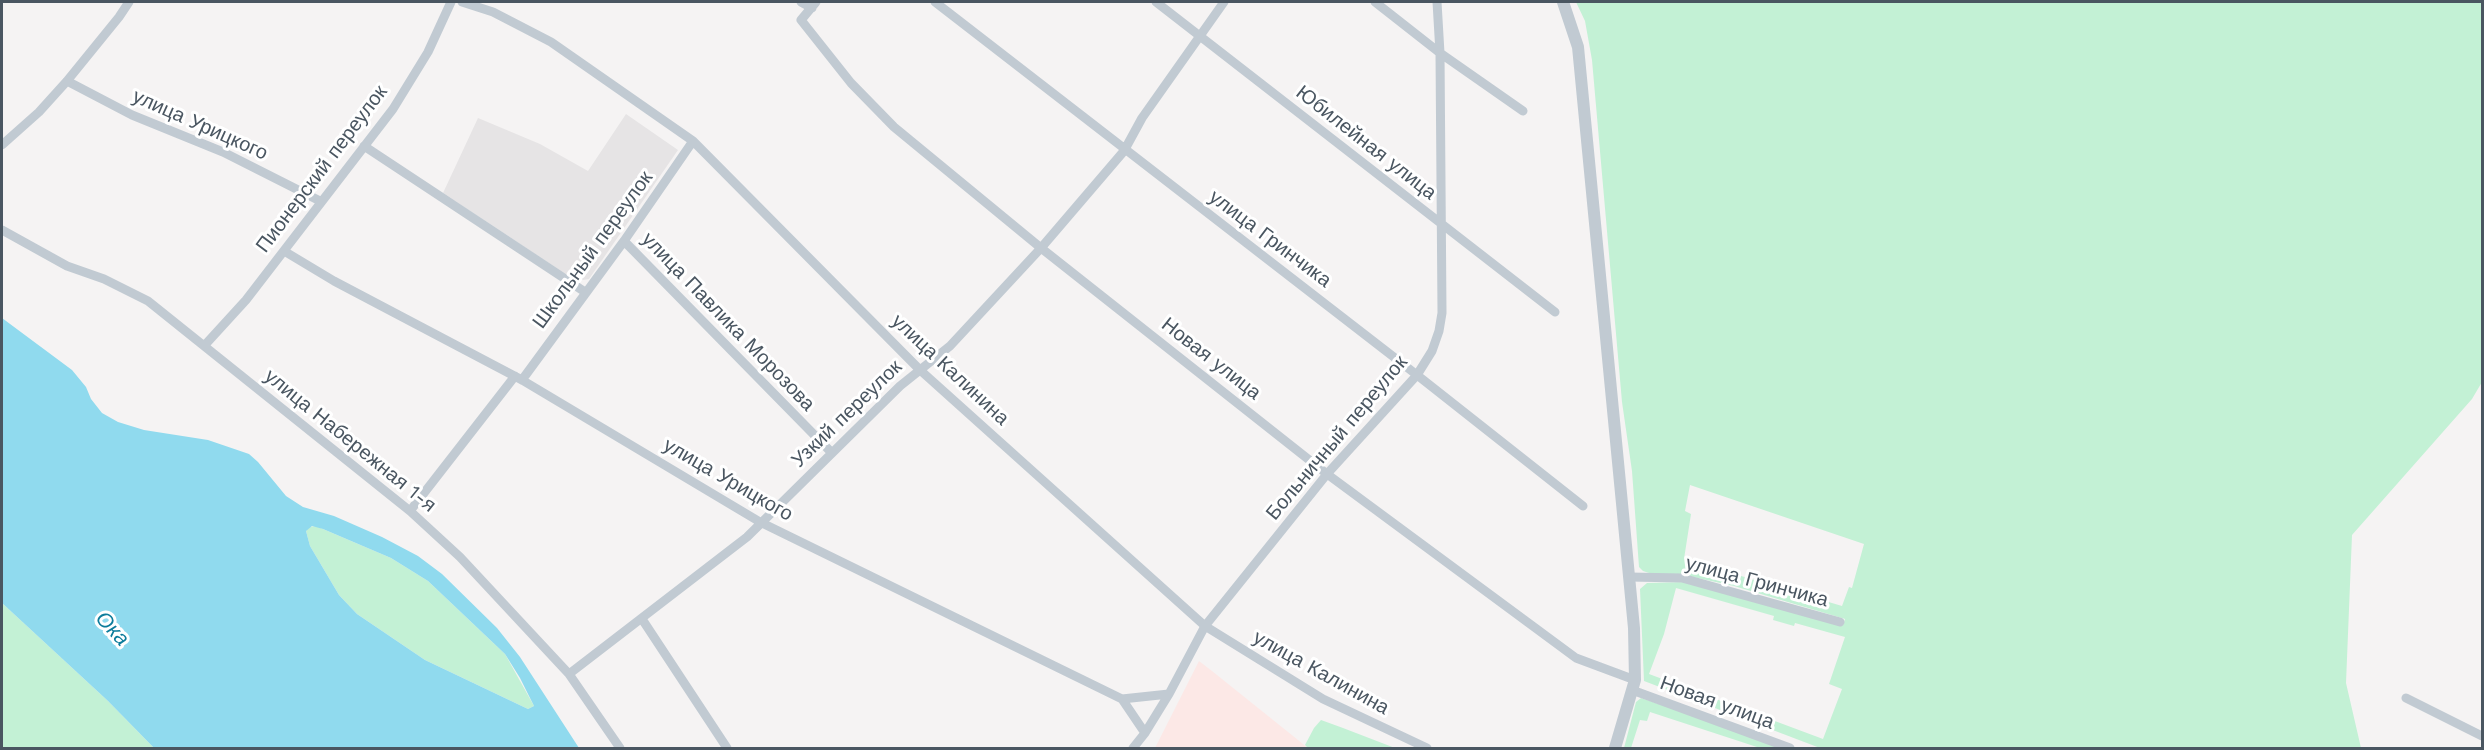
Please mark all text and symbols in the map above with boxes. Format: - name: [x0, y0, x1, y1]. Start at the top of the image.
- street label: Пионерский переулок: [251, 81, 393, 257]
- street label: Юбилейная улица: [1291, 81, 1441, 205]
- street label: улица Урицкого: [129, 84, 271, 166]
- street label: Школьный переулок: [528, 167, 658, 333]
- street label: улица Гринчика: [1204, 185, 1336, 293]
- street label: улица Павлика Морозова: [636, 228, 820, 416]
- street label: улица Калинина: [886, 309, 1014, 431]
- street label: Новая улица: [1156, 313, 1266, 405]
- street label: Больничный переулок: [1261, 351, 1413, 525]
- street label: Узкий переулок: [787, 355, 907, 473]
- street label: улица Набережная 1-я: [259, 364, 441, 518]
- street label: улица Урицкого: [659, 433, 797, 527]
- street label: улица Гринчика: [1683, 551, 1831, 613]
- water label: Ока: [90, 607, 134, 651]
- street label: улица Калинина: [1249, 626, 1393, 720]
- street label: Новая улица: [1657, 671, 1777, 735]

